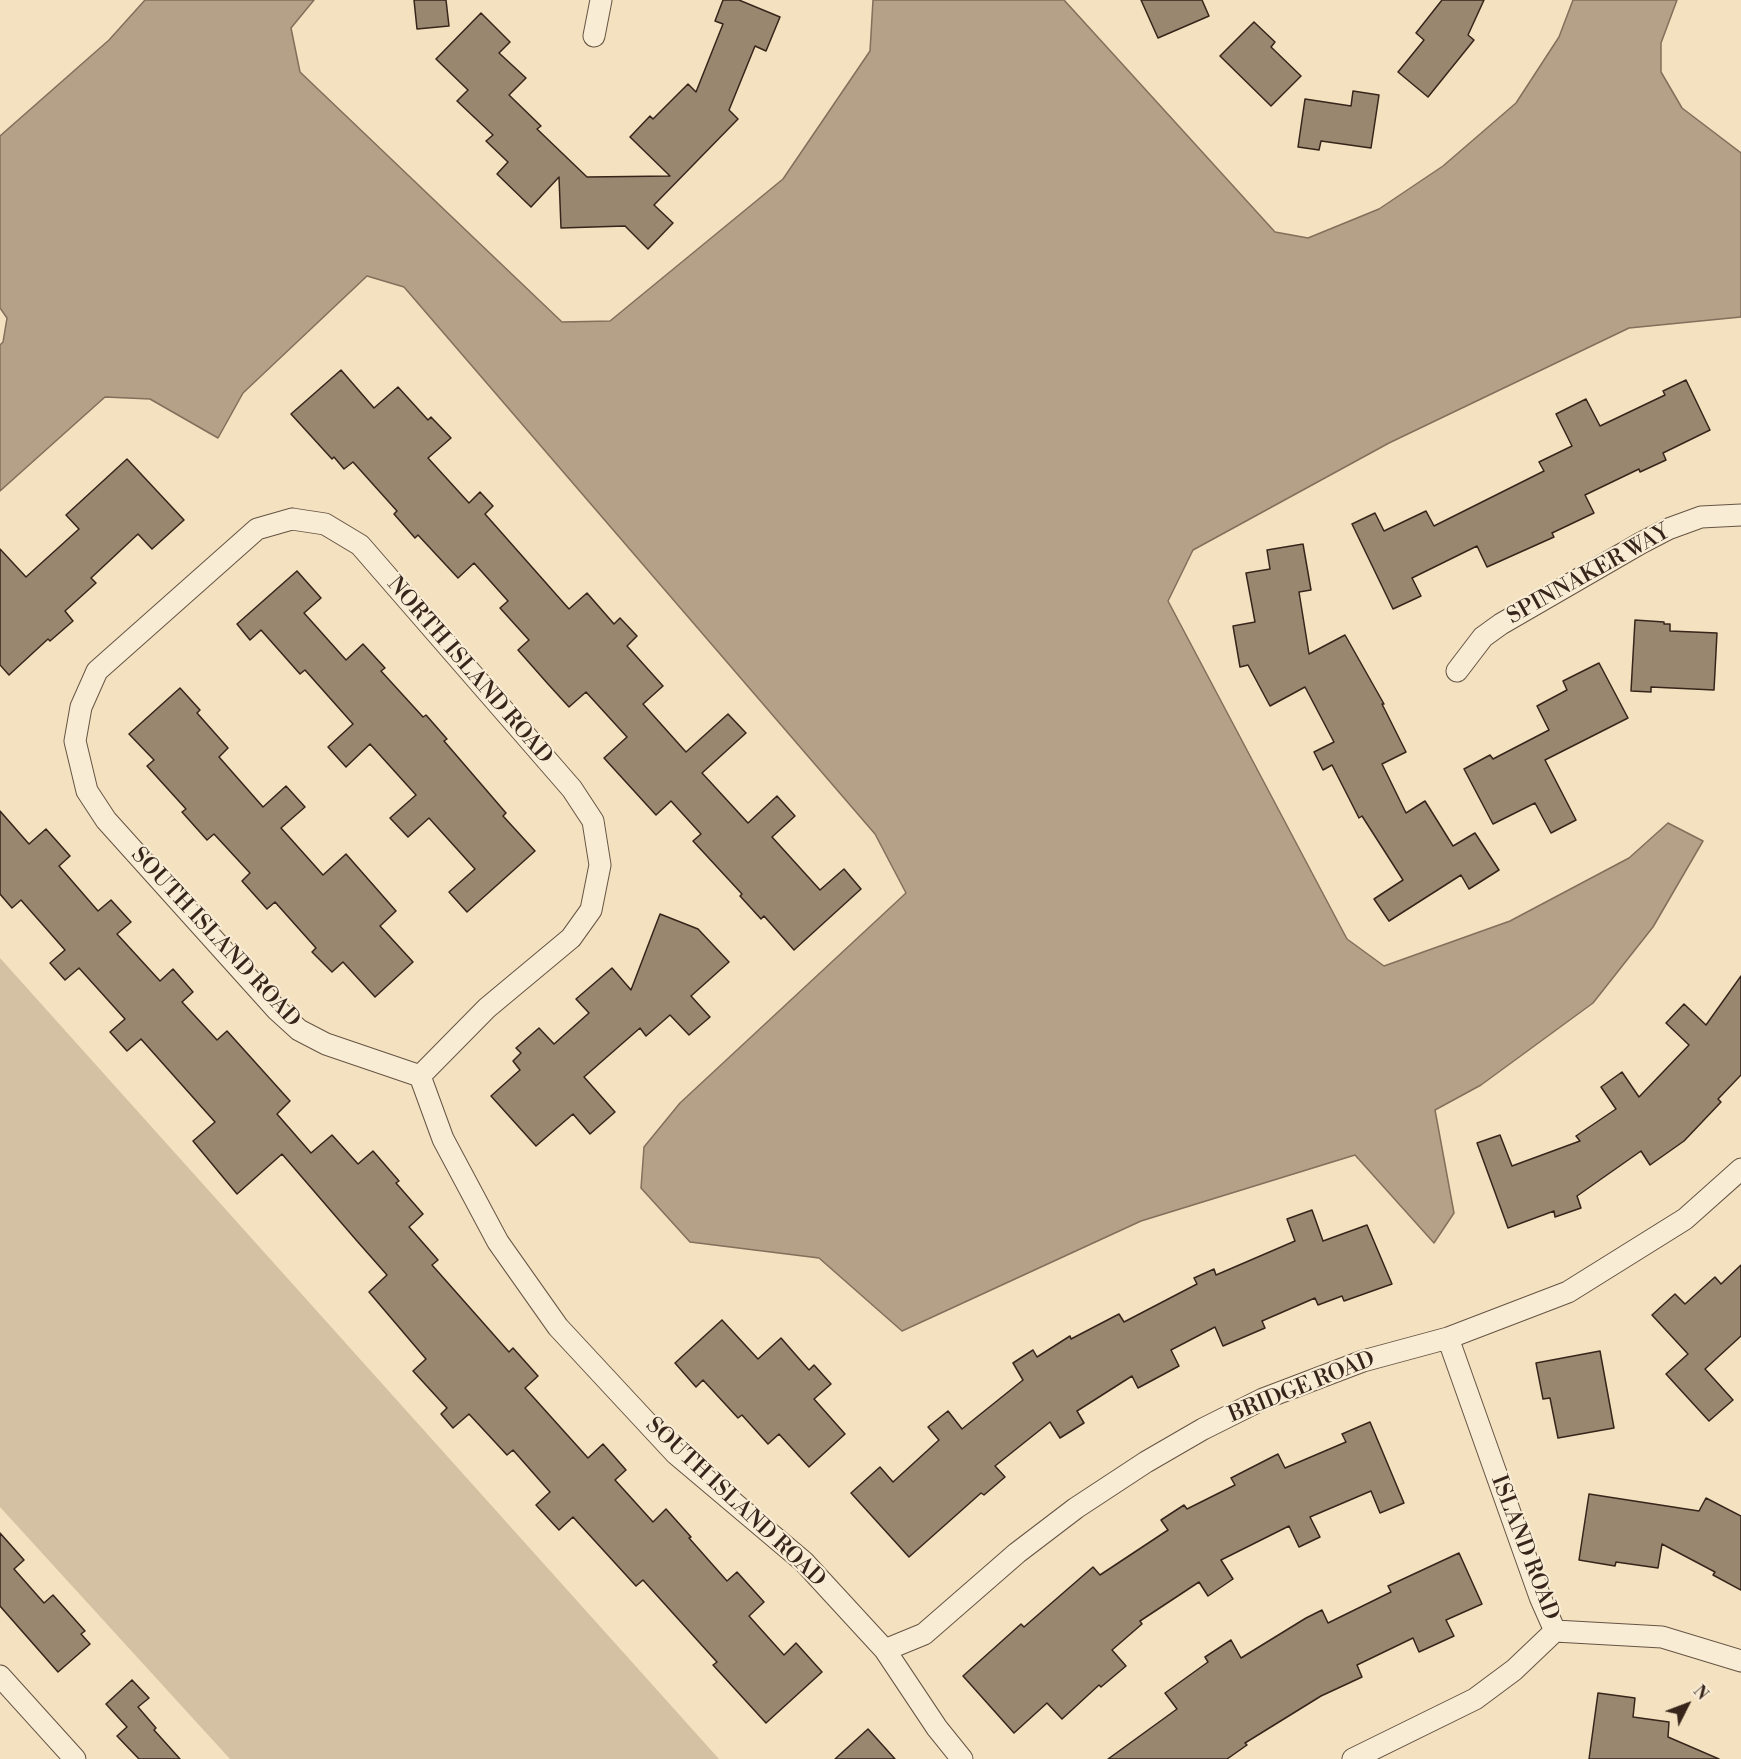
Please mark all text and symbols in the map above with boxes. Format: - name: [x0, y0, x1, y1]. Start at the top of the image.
- street label: SPINNAKER WAY: [1503, 519, 1675, 631]
- street label: NORTH ISLAND ROAD: [381, 572, 557, 770]
- street label: SOUTH ISLAND ROAD: [125, 843, 305, 1033]
- street label: BRIDGE ROAD: [1225, 1347, 1379, 1429]
- street label: SOUTH ISLAND ROAD: [640, 1413, 830, 1593]
- street label: ISLAND ROAD: [1484, 1472, 1564, 1624]
- north arrow: [1657, 1675, 1717, 1735]
- text: N: [1689, 1682, 1712, 1704]

